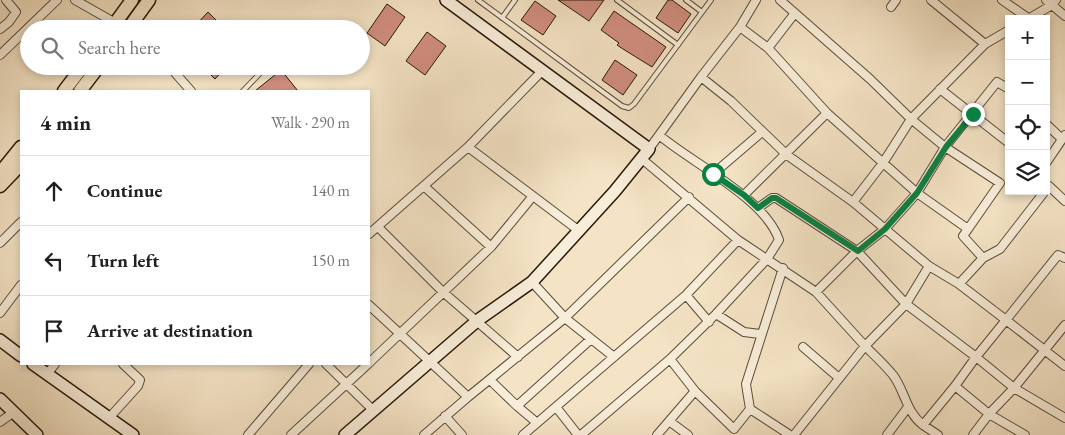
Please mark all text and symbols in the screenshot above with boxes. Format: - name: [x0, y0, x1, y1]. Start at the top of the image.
- map controls: [1005, 15, 1050, 195]
- button: +: [1005, 15, 1050, 60]
- search box: [20, 20, 370, 75]
- icon: search: [38, 34, 66, 62]
- text: Search here: [78, 35, 160, 60]
- button: −: [1005, 60, 1050, 105]
- route end: [962, 103, 985, 126]
- button: locate: [1005, 105, 1050, 150]
- text: 4 min: [40, 109, 91, 136]
- text: Walk · 290 m: [271, 112, 350, 133]
- button: layers: [1005, 150, 1050, 195]
- route start: [702, 163, 725, 186]
- icon: ahead: [40, 177, 68, 205]
- text: Continue: [87, 178, 162, 203]
- text: 140 m: [311, 180, 350, 201]
- icon: left: [40, 247, 68, 275]
- text: Turn left: [87, 248, 159, 273]
- text: 150 m: [311, 250, 350, 271]
- icon: arrive: [40, 317, 68, 345]
- text: Arrive at destination: [87, 318, 253, 343]

